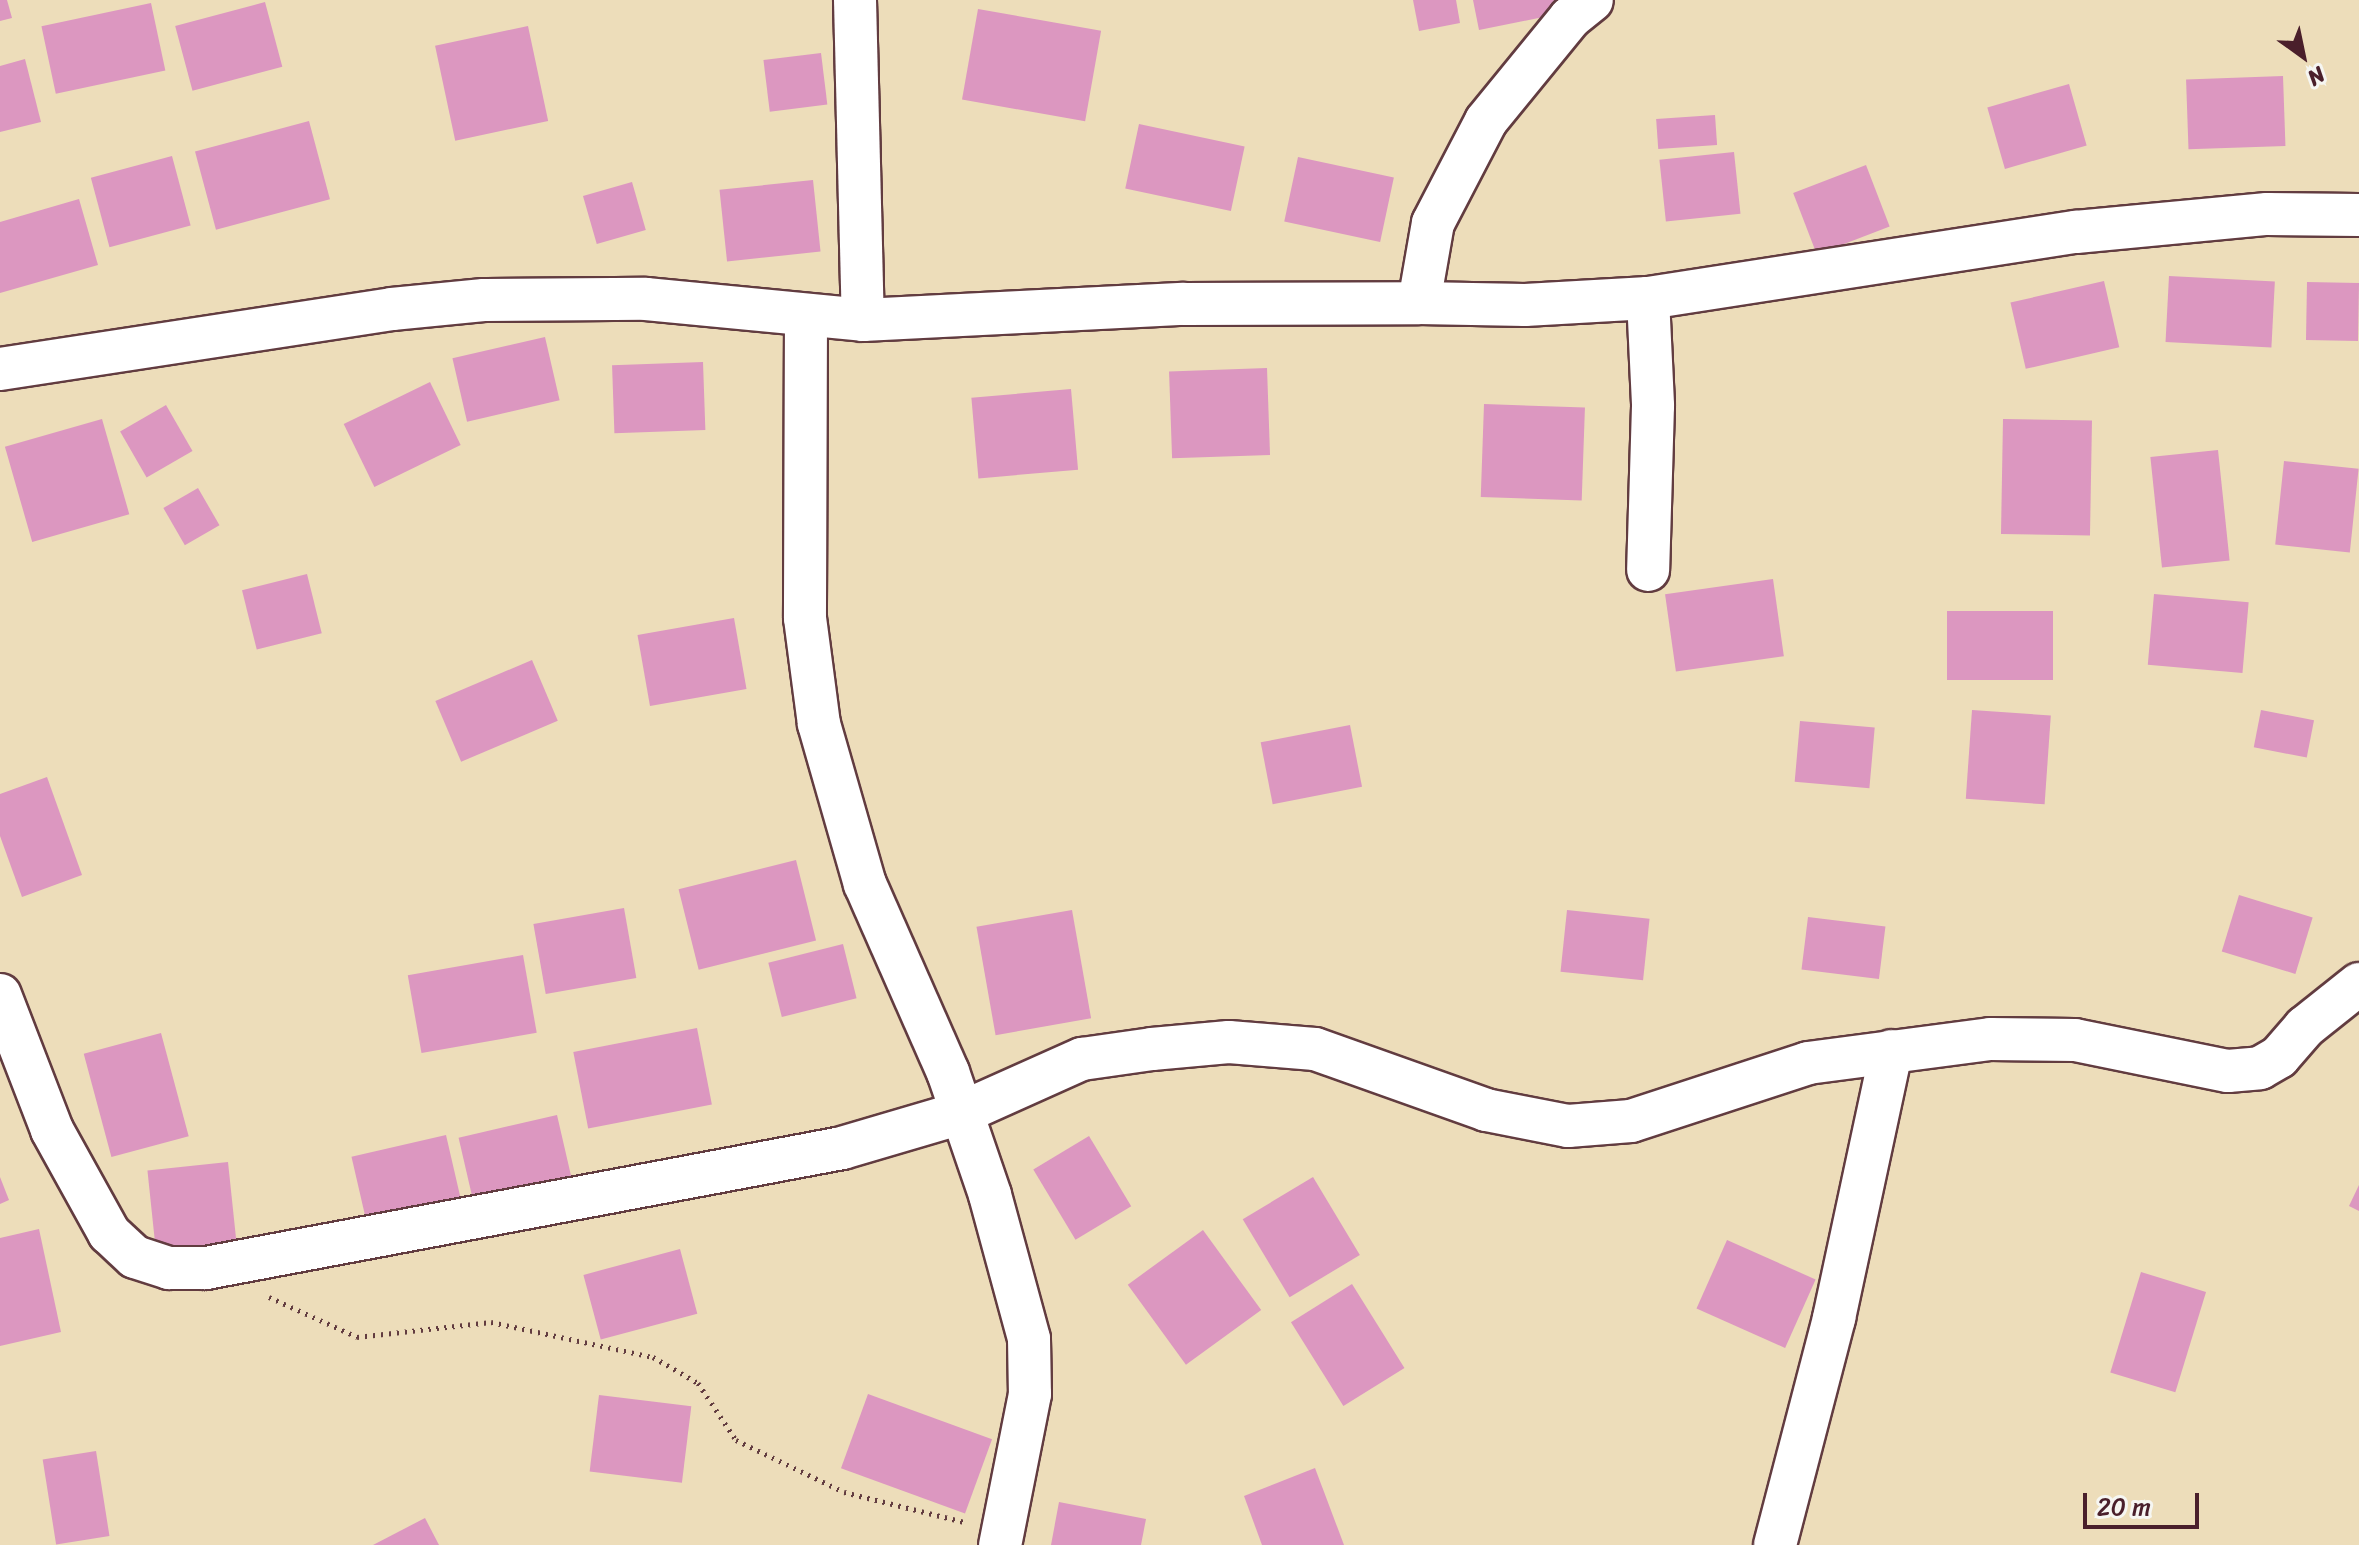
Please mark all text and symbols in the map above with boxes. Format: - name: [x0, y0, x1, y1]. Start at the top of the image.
- north arrow: [2263, 16, 2343, 96]
- text: N: [2299, 56, 2333, 97]
- scale bar: [2087, 1477, 2203, 1527]
- text: 20 m: [2097, 1486, 2151, 1528]

